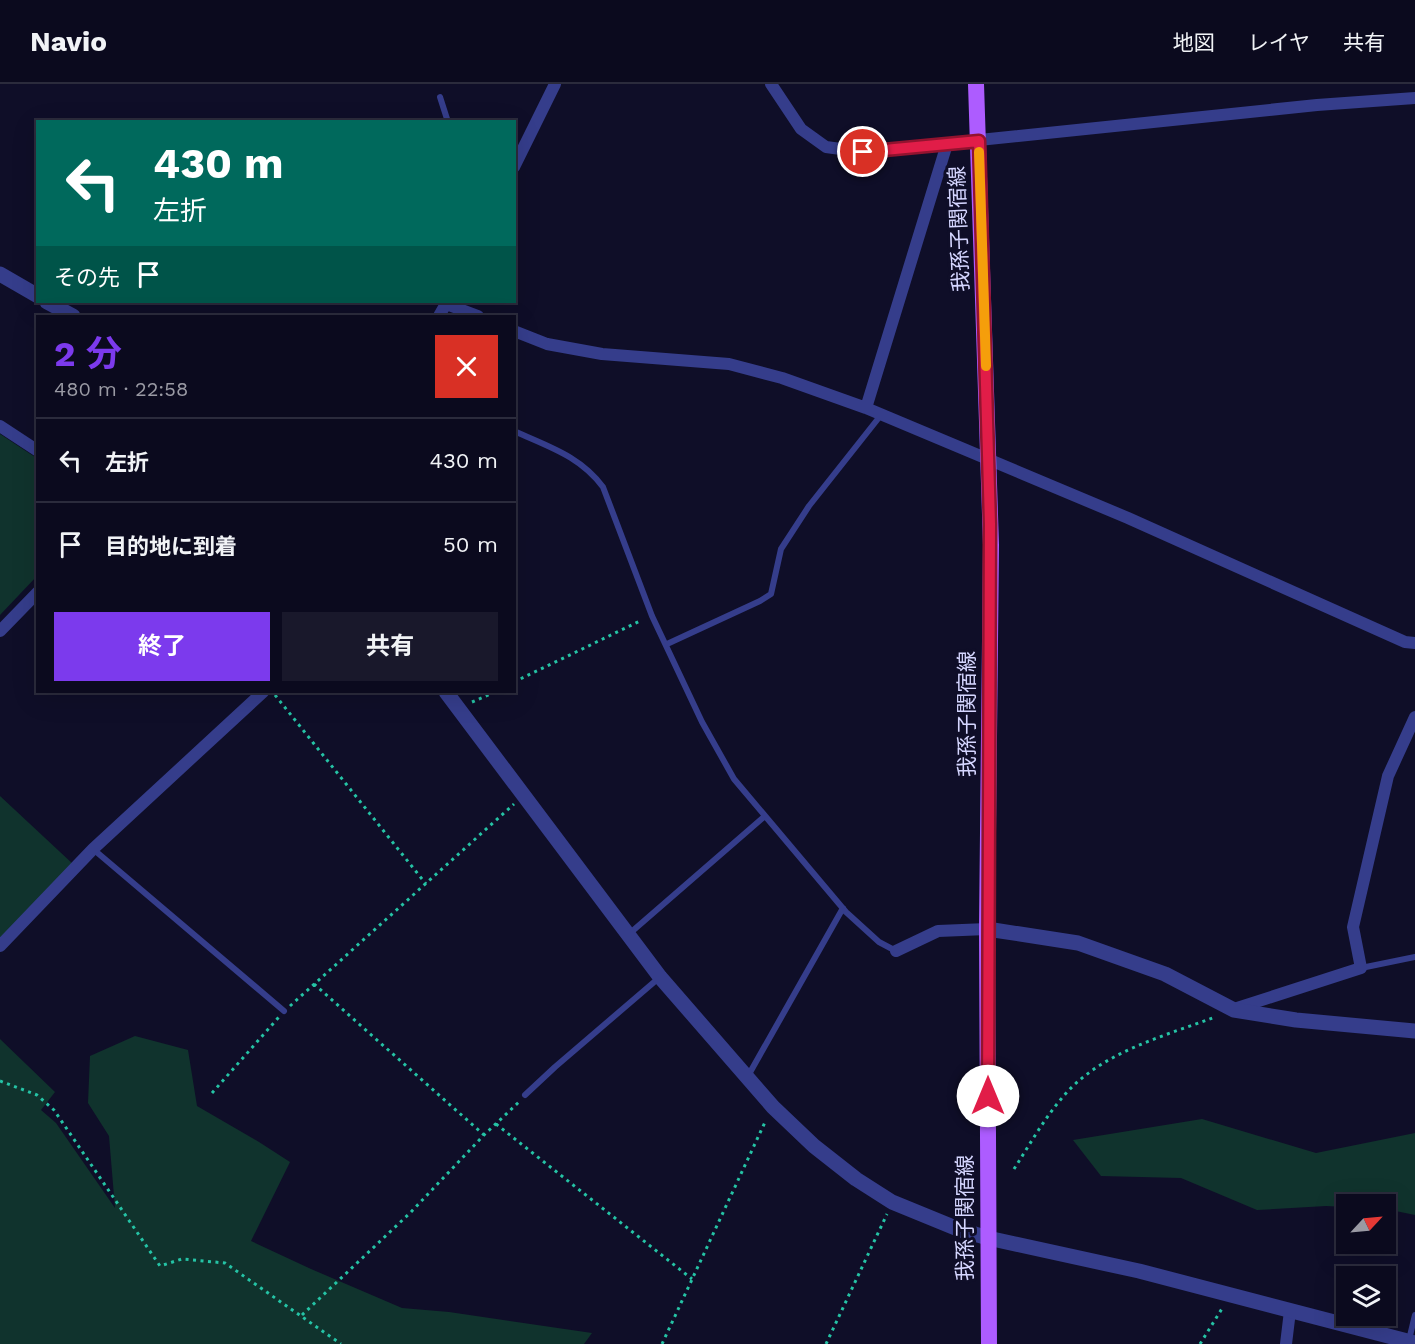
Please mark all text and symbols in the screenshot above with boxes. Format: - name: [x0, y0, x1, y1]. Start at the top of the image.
- text: Navio: [30, 25, 107, 58]
- text: 地図: [1173, 30, 1215, 55]
- text: レイヤ: [1248, 30, 1310, 55]
- text: 共有: [1343, 30, 1385, 55]
- pin: [837, 126, 888, 177]
- icon: arrive: [846, 135, 879, 168]
- text: 430 m: [153, 139, 284, 188]
- icon: left: [54, 144, 132, 222]
- street label: 我孫子関宿線: [944, 166, 973, 292]
- text: 左折: [153, 195, 207, 227]
- icon: arrive: [132, 258, 165, 291]
- text: その先: [54, 265, 120, 290]
- text: 2 分: [54, 333, 122, 375]
- button: close: [435, 335, 498, 398]
- text: 480 m · 22:58: [54, 377, 188, 401]
- icon: left: [54, 444, 87, 477]
- text: 430 m: [430, 448, 498, 473]
- text: 左折: [105, 450, 149, 475]
- icon: arrive: [54, 528, 87, 561]
- text: 50 m: [443, 532, 498, 557]
- text: 目的地に到着: [105, 534, 237, 559]
- button: 終了: [54, 612, 270, 681]
- button: 共有: [282, 612, 498, 681]
- street label: 我孫子関宿線: [954, 651, 979, 777]
- position arrow: [956, 1064, 1020, 1128]
- street label: 我孫子関宿線: [952, 1155, 977, 1281]
- north arrow: [1336, 1194, 1396, 1254]
- map controls: [1336, 1194, 1396, 1326]
- button: layers: [1336, 1266, 1396, 1326]

